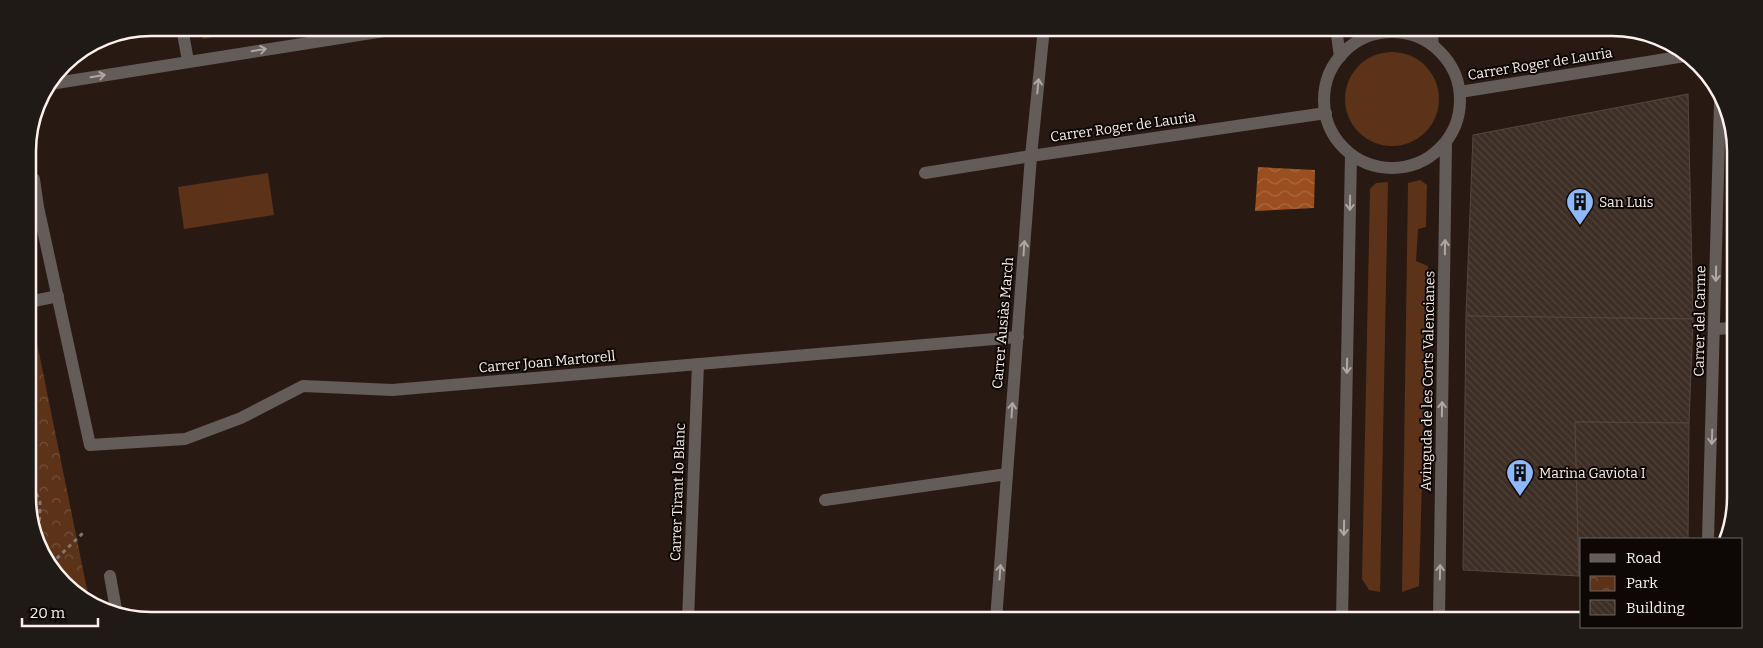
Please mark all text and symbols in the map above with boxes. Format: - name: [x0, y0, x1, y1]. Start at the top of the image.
- one-way arrow: [250, 44, 266, 54]
- street label: Carrer Roger de Lauria: [1466, 44, 1614, 84]
- one-way arrow: [90, 71, 106, 81]
- one-way arrow: [1033, 78, 1043, 94]
- street label: Carrer Roger de Lauria: [1049, 108, 1197, 146]
- building icon: San Luis: [1565, 187, 1595, 226]
- place label: San Luis: [1599, 194, 1653, 211]
- one-way arrow: [1346, 195, 1355, 211]
- one-way arrow: [1440, 239, 1449, 255]
- one-way arrow: [1020, 240, 1029, 256]
- street label: Carrer Ausiàs March: [989, 256, 1017, 390]
- street label: Carrer del Carme: [1691, 265, 1709, 377]
- one-way arrow: [1712, 266, 1721, 282]
- street label: Avinguda de les Corts Valencianes: [1418, 271, 1438, 491]
- street label: Carrer Joan Martorell: [478, 348, 616, 376]
- one-way arrow: [1342, 358, 1352, 374]
- one-way arrow: [1437, 401, 1447, 418]
- one-way arrow: [1007, 402, 1016, 418]
- street label: Carrer Tirant lo Blanc: [667, 423, 689, 561]
- one-way arrow: [1707, 428, 1716, 444]
- building icon: Marina Gaviota I: [1505, 458, 1535, 497]
- place label: Marina Gaviota I: [1539, 465, 1646, 482]
- one-way arrow: [1339, 520, 1349, 536]
- legend: [1580, 538, 1743, 628]
- text: Road: [1626, 549, 1661, 567]
- one-way arrow: [995, 564, 1005, 580]
- one-way arrow: [1435, 564, 1445, 580]
- text: Park: [1626, 574, 1658, 592]
- scale bar: [22, 596, 99, 628]
- text: Building: [1626, 599, 1685, 617]
- text: 20 m: [30, 604, 66, 622]

